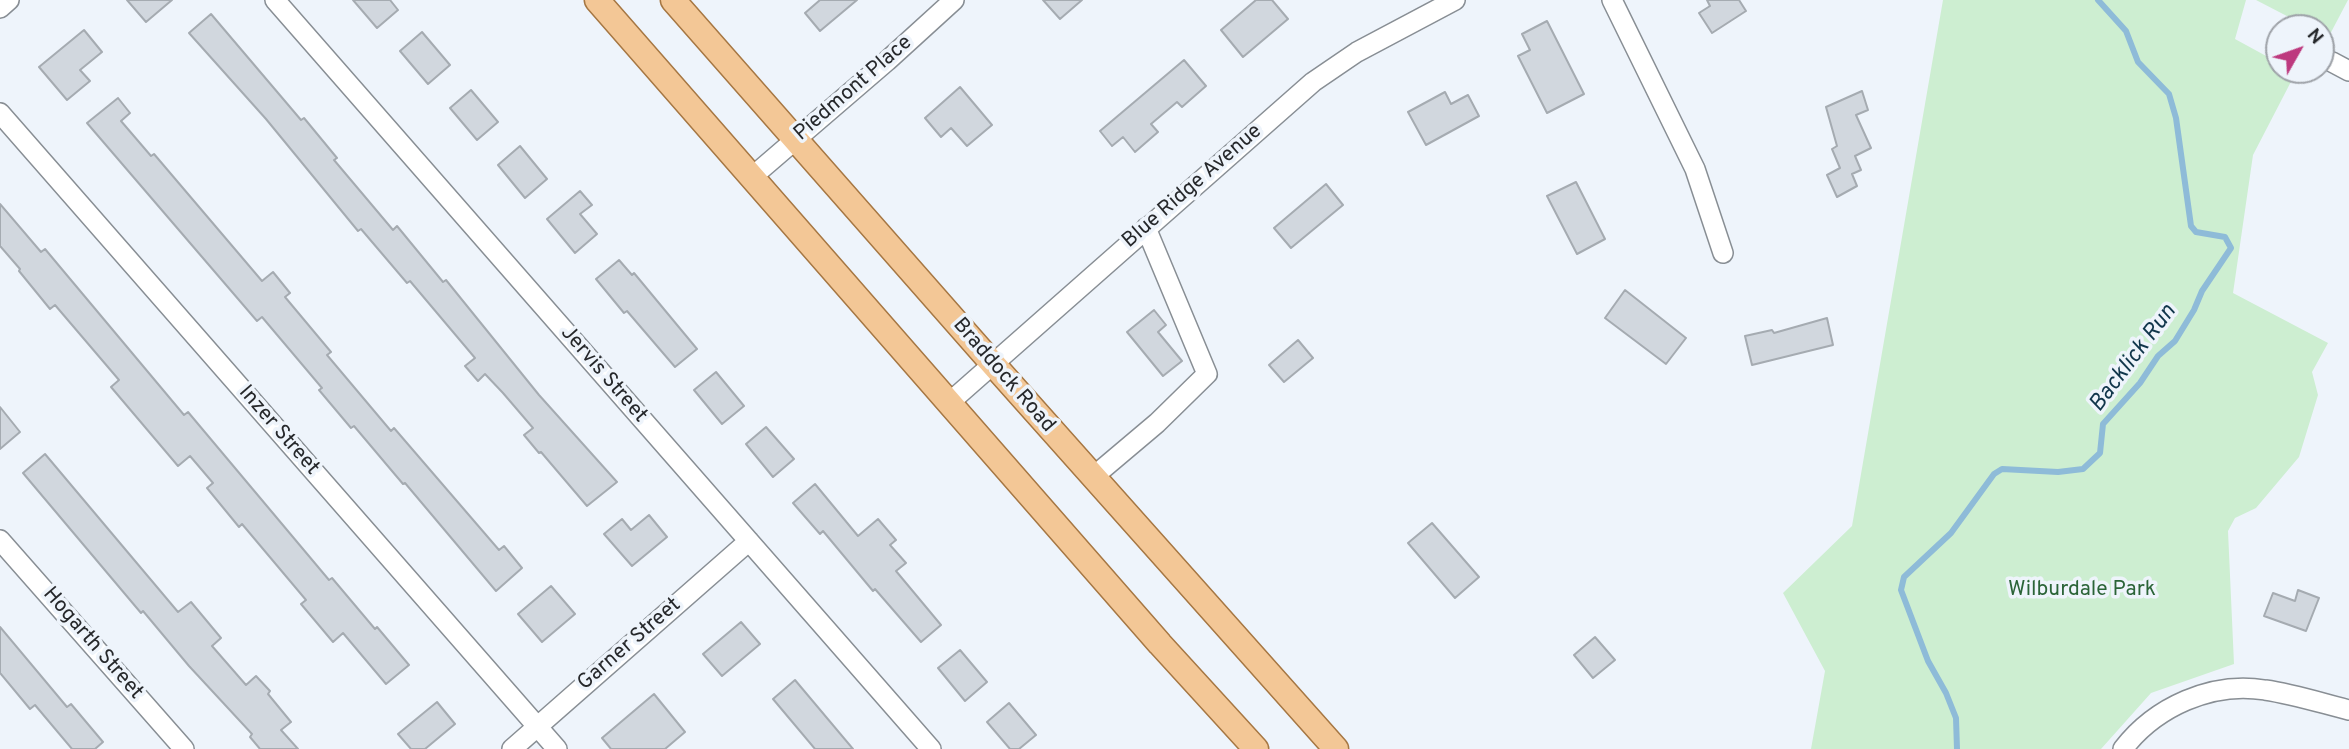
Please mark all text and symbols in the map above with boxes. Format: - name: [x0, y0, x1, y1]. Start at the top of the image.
- north arrow: [2265, 14, 2335, 84]
- text: N: [2301, 24, 2328, 50]
- street label: Piedmont Place: [790, 31, 918, 147]
- street label: Blue Ridge Avenue: [1118, 120, 1268, 254]
- water label: Backlick Run: [2084, 300, 2184, 418]
- street label: Braddock Road: [946, 313, 1060, 439]
- street label: Jervis Street: [554, 321, 652, 429]
- street label: Inzer Street: [232, 381, 324, 481]
- park label: Wilburdale Park: [2008, 578, 2156, 604]
- street label: Hogarth Street: [36, 583, 148, 705]
- street label: Garner Street: [573, 593, 687, 697]

